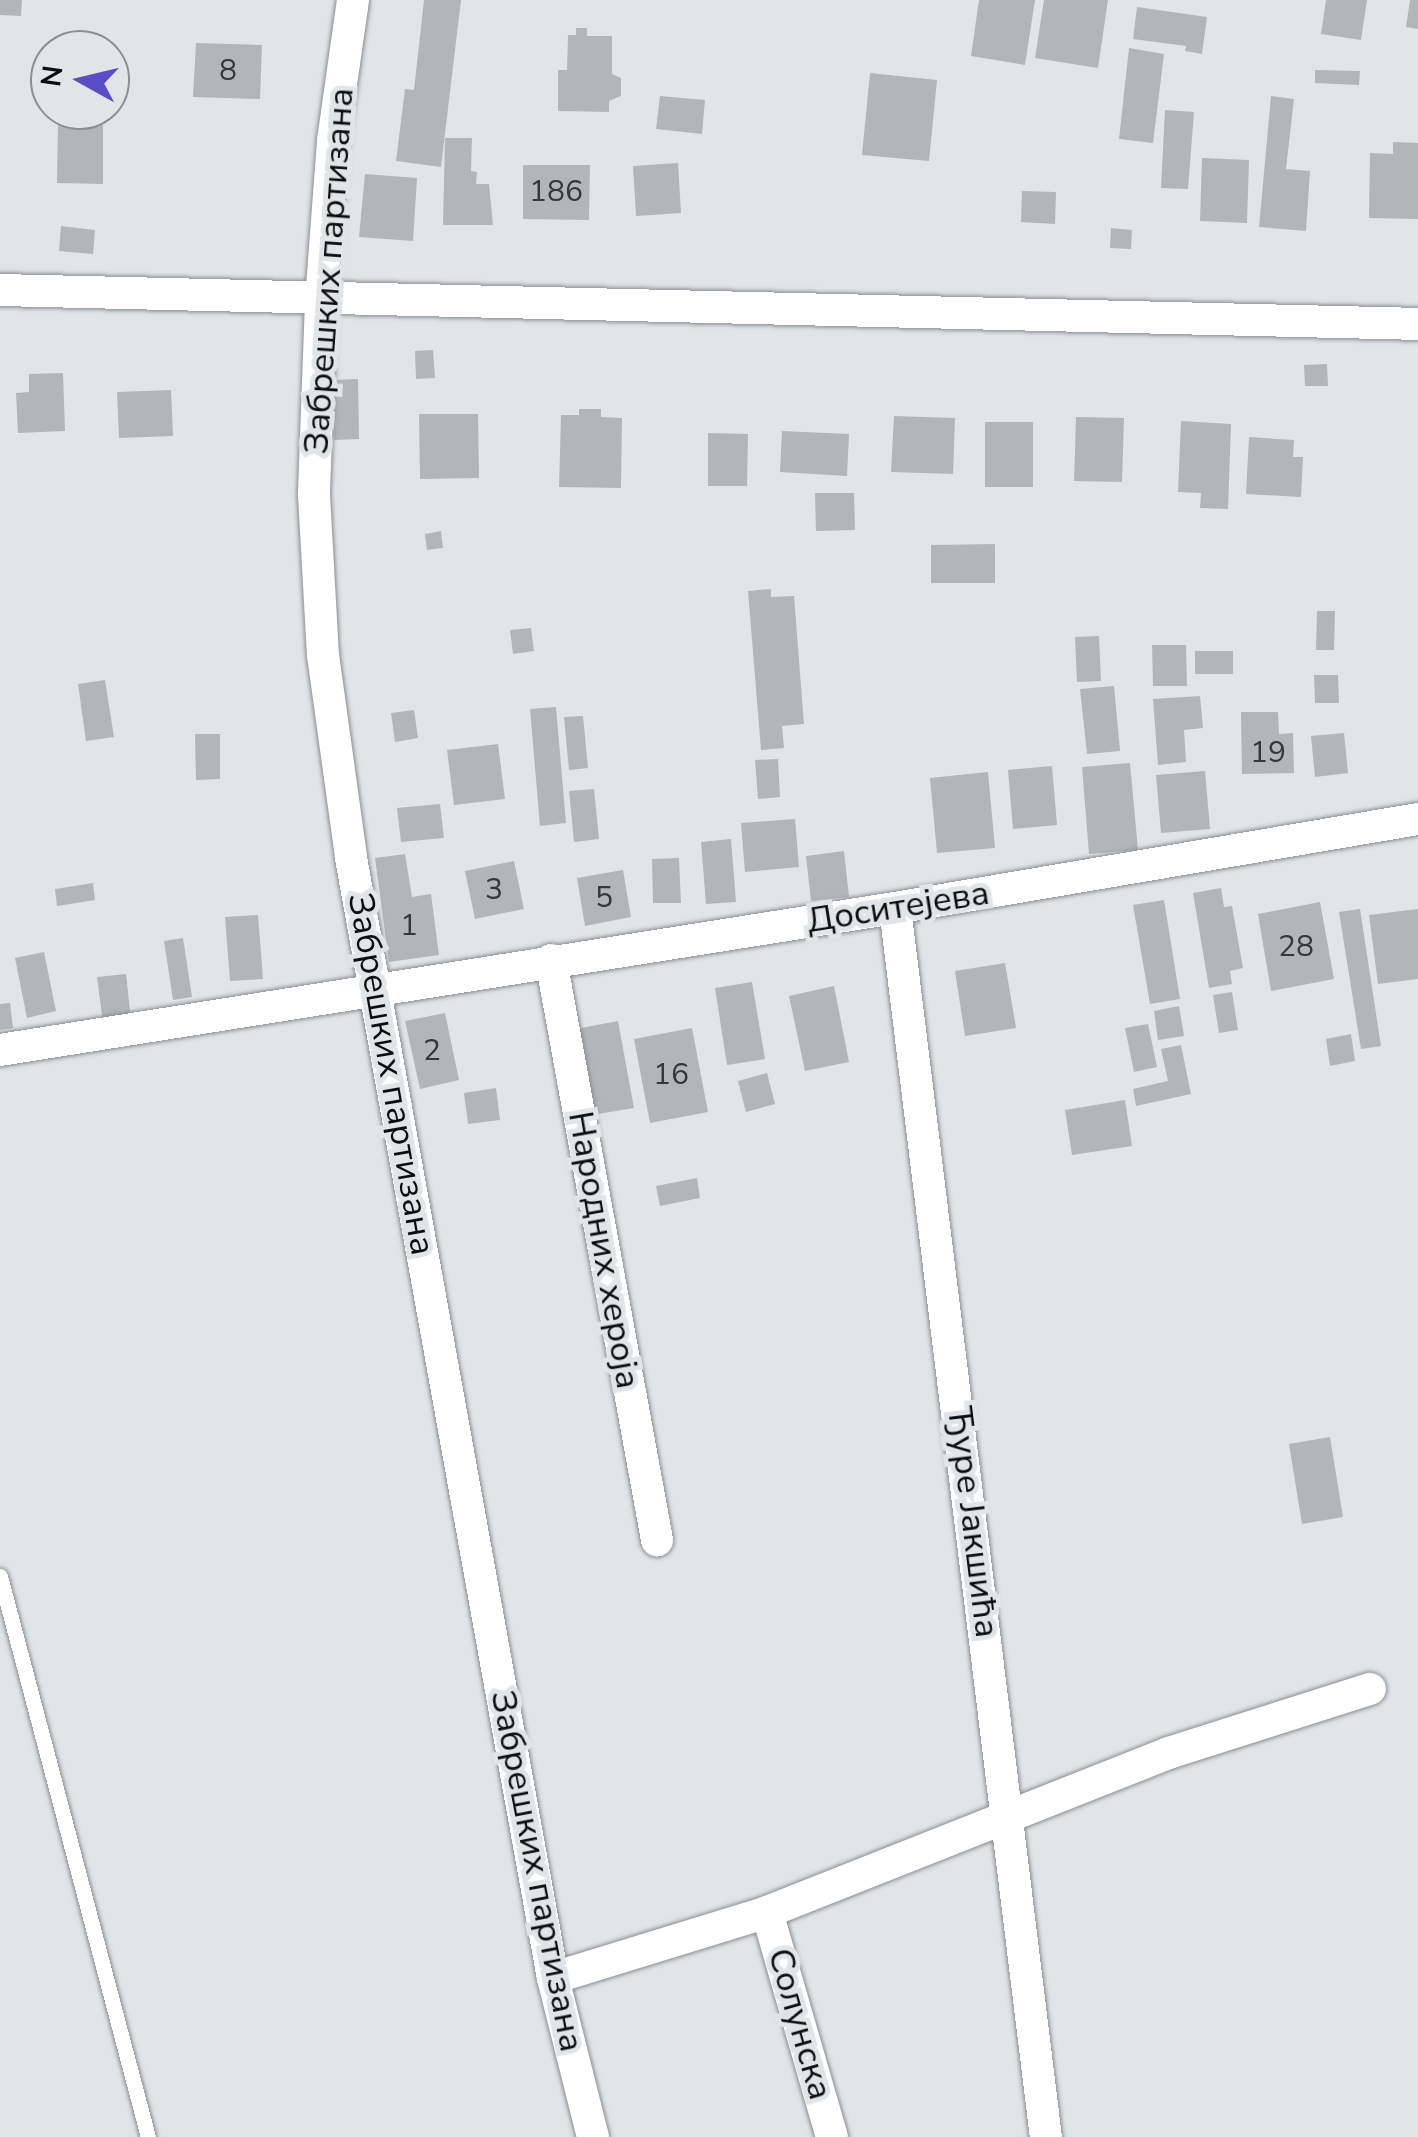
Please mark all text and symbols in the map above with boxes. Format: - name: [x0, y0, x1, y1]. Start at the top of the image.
- north arrow: [30, 30, 130, 130]
- house number: 8: [219, 53, 237, 89]
- text: N: [32, 63, 73, 89]
- street label: Забрешких партизана: [295, 86, 363, 456]
- house number: 186: [529, 174, 583, 210]
- house number: 19: [1250, 735, 1286, 771]
- house number: 3: [485, 872, 503, 908]
- street label: Доситејева: [804, 872, 992, 942]
- house number: 5: [595, 880, 613, 916]
- street label: Забрешких партизана: [338, 890, 444, 1258]
- house number: 1: [400, 908, 418, 944]
- house number: 28: [1278, 929, 1314, 965]
- house number: 2: [423, 1033, 441, 1069]
- house number: 16: [653, 1057, 689, 1093]
- street label: Народних хероја: [559, 1108, 649, 1392]
- street label: Ђуре Јакшића: [938, 1404, 1008, 1640]
- street label: Забрешких партизана: [481, 1687, 593, 2055]
- street label: Солунска: [758, 1943, 842, 2105]

